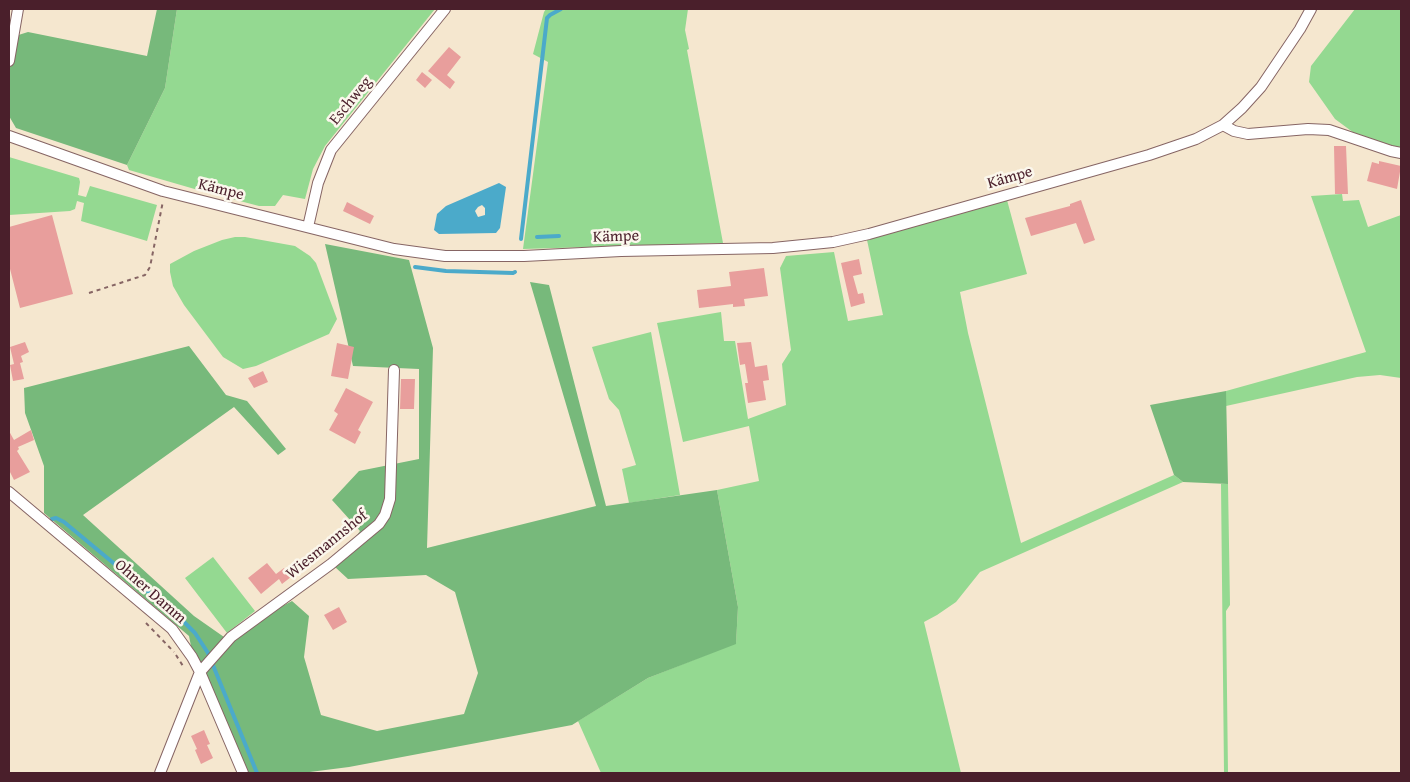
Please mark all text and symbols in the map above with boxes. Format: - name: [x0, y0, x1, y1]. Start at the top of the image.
- street label: Eschweg: [326, 73, 376, 129]
- street label: Kämpe: [985, 162, 1035, 194]
- street label: Kämpe: [196, 175, 246, 205]
- street label: Kämpe: [593, 227, 639, 247]
- street label: Wiesmannshof: [282, 506, 372, 584]
- street label: Ohner Damm: [110, 556, 190, 628]

